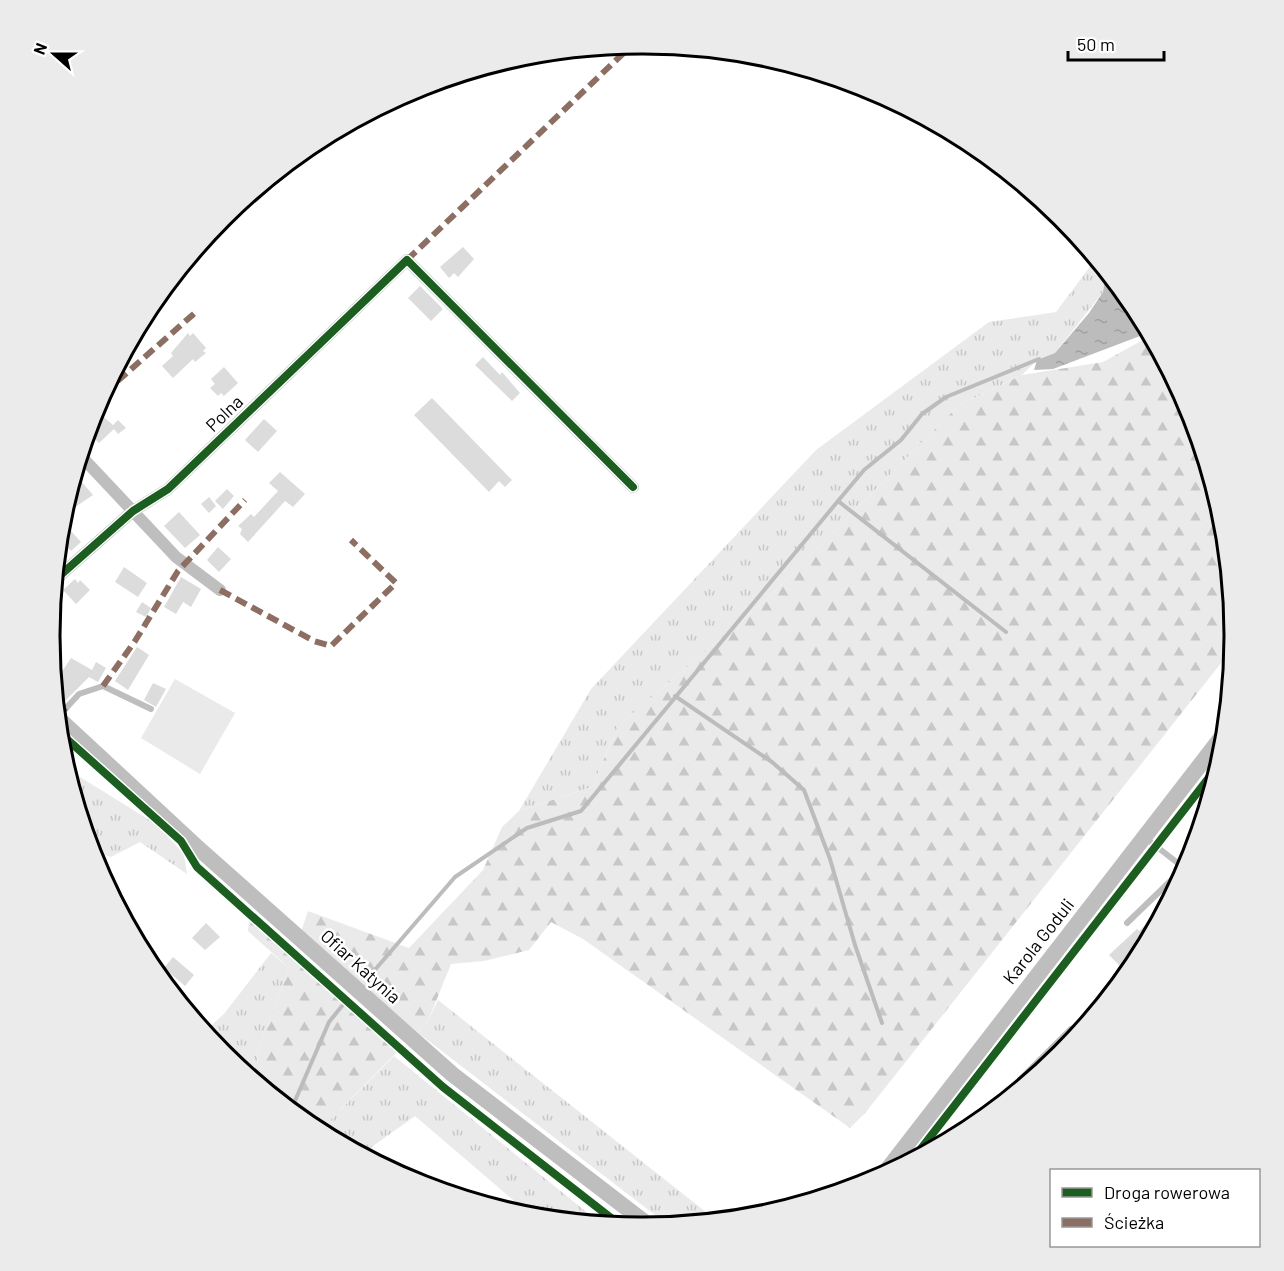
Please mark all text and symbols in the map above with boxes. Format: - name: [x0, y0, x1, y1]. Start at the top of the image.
- north arrow: [24, 24, 84, 84]
- scale bar: [1068, 24, 1164, 62]
- text: 50 m: [1077, 33, 1115, 55]
- text: N: [29, 40, 50, 57]
- street label: Polna: [201, 390, 247, 436]
- street label: Karola Goduli: [998, 894, 1078, 988]
- street label: Ofiar Katynia: [316, 924, 406, 1008]
- legend: [1050, 1169, 1260, 1247]
- text: Droga rowerowa: [1104, 1181, 1230, 1203]
- text: Ścieżka: [1104, 1211, 1164, 1233]

